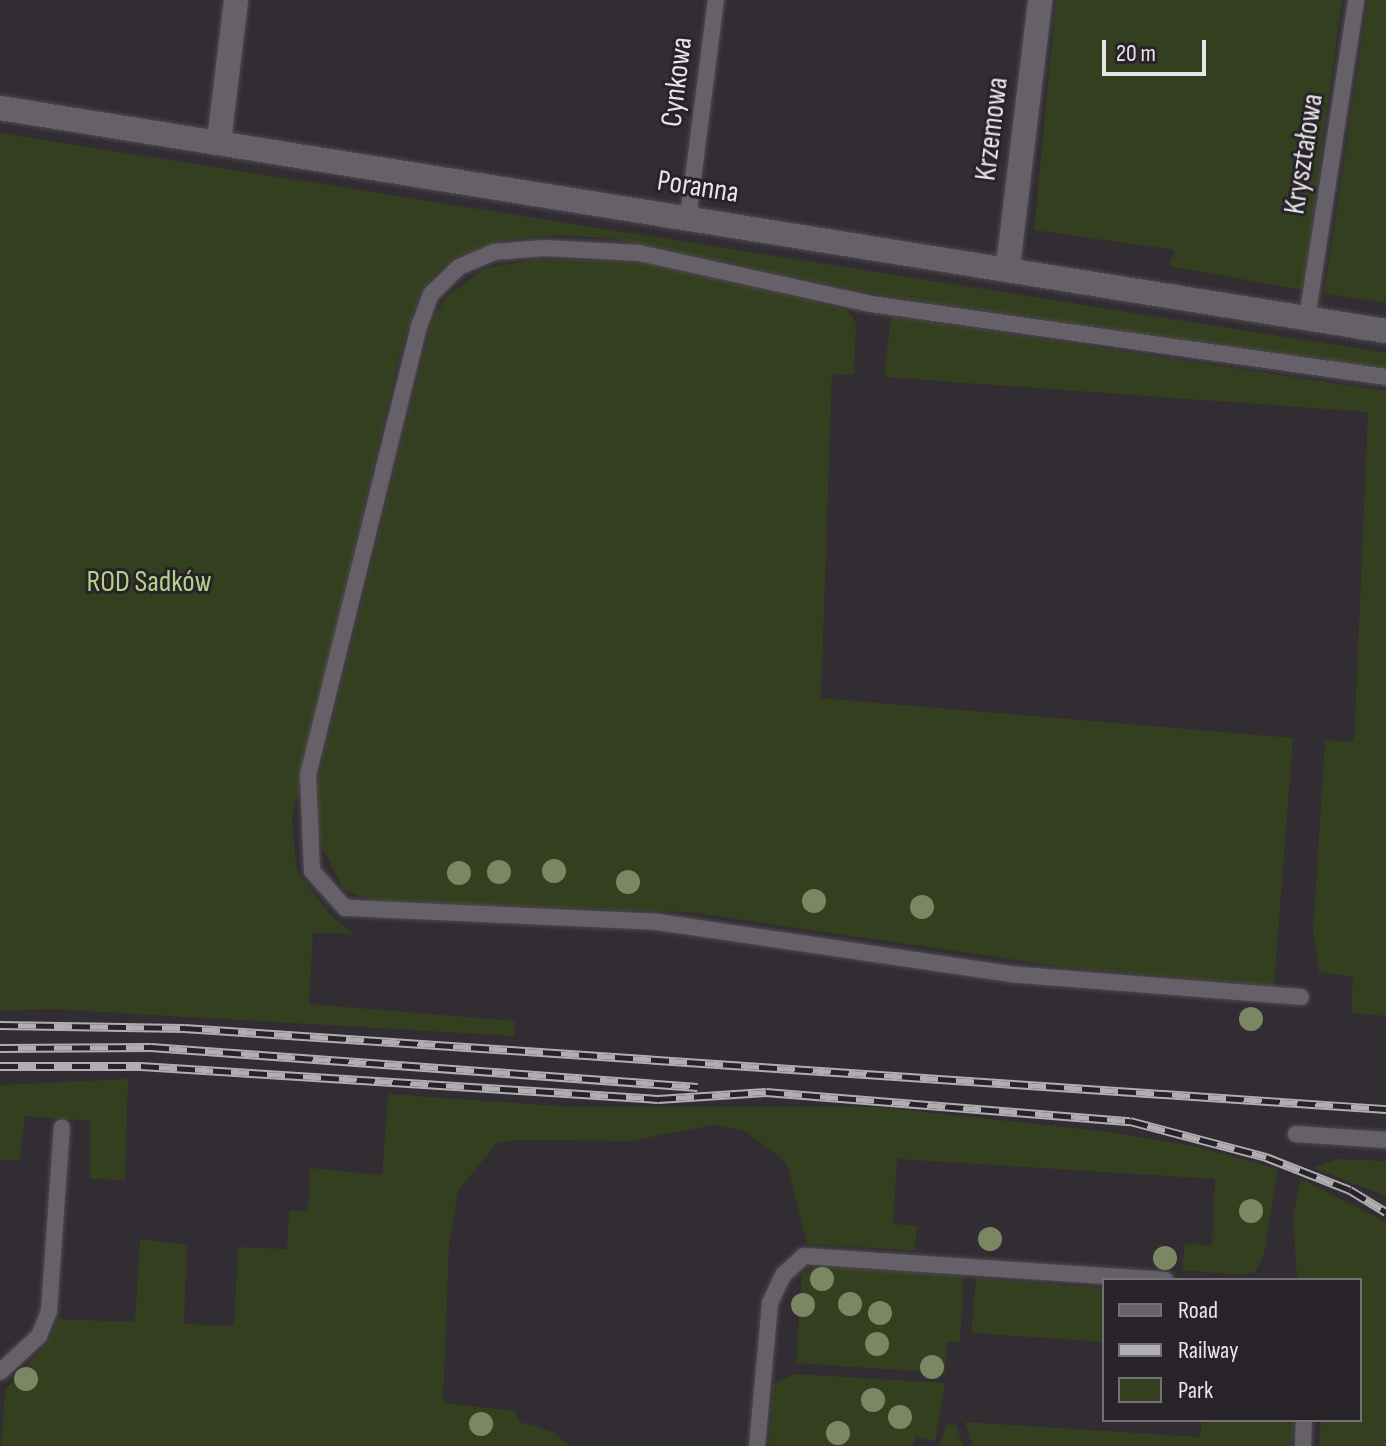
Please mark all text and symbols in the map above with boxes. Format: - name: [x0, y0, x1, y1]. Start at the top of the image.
- scale bar: [1106, 24, 1210, 74]
- street label: Cynkowa: [654, 35, 700, 129]
- text: 20 m: [1116, 39, 1156, 68]
- street label: Krzemowa: [968, 75, 1016, 183]
- street label: Kryształowa: [1277, 91, 1331, 217]
- street label: Poranna: [655, 163, 741, 211]
- park label: ROD Sadków: [86, 564, 212, 600]
- legend: [1102, 1278, 1362, 1422]
- text: Road: [1178, 1296, 1218, 1325]
- text: Railway: [1178, 1336, 1238, 1365]
- text: Park: [1178, 1376, 1213, 1405]

